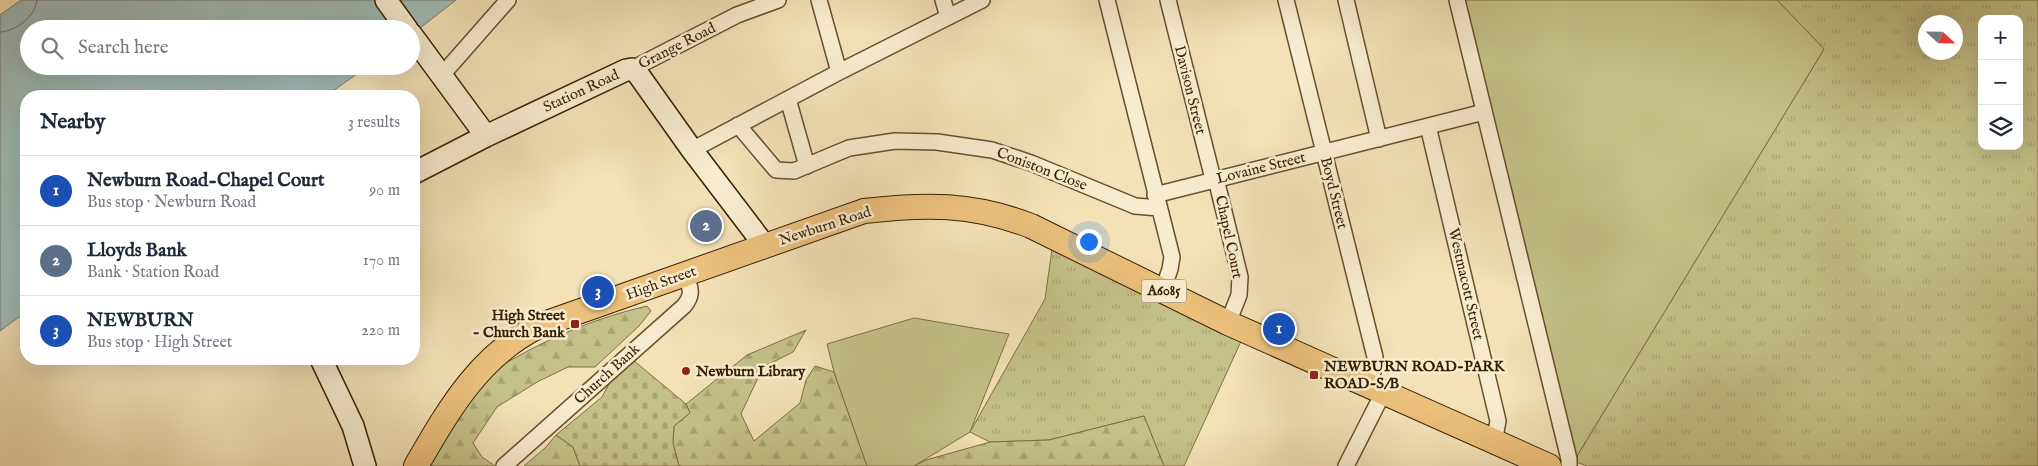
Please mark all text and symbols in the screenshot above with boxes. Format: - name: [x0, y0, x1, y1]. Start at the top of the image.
- north arrow: [1918, 15, 1963, 60]
- map controls: [1978, 15, 2023, 150]
- button: +: [1978, 15, 2023, 60]
- street label: Grange Road: [635, 18, 720, 74]
- search box: [20, 20, 420, 75]
- icon: search: [38, 34, 66, 62]
- text: Search here: [78, 36, 169, 60]
- street label: Davison Street: [1170, 44, 1210, 136]
- button: −: [1978, 60, 2023, 105]
- street label: Station Road: [540, 65, 623, 117]
- button: layers: [1978, 105, 2023, 150]
- text: Nearby: [40, 109, 105, 136]
- text: 3 results: [348, 113, 400, 133]
- street label: Coniston Close: [994, 143, 1090, 195]
- street label: Lovaine Street: [1214, 148, 1308, 188]
- street label: Boyd Street: [1316, 155, 1352, 231]
- text: Newburn Road-Chapel Court: [87, 169, 324, 193]
- text: 1: [53, 181, 59, 201]
- text: 90 m: [369, 181, 400, 201]
- text: Bus stop · Newburn Road: [87, 193, 256, 213]
- street label: Chapel Court: [1211, 194, 1247, 280]
- street label: Newburn Road: [777, 202, 874, 250]
- pin: 2: [690, 207, 722, 245]
- street label: Westmacott Street: [1444, 226, 1488, 342]
- your location: [1076, 229, 1102, 255]
- text: Lloyds Bank: [87, 239, 187, 263]
- text: 2: [52, 251, 60, 271]
- text: 170 m: [363, 251, 400, 271]
- street label: High Street: [623, 261, 699, 305]
- text: Bank · Station Road: [87, 263, 219, 283]
- pin: 3: [582, 273, 614, 311]
- road number: A6085: [1142, 280, 1186, 302]
- place label: High Street - Church Bank: [473, 306, 566, 342]
- text: NEWBURN: [87, 309, 194, 333]
- pin: 1: [1263, 310, 1295, 348]
- marker: High Street - Church Bank: [569, 318, 581, 330]
- text: 3: [53, 321, 59, 341]
- text: 220 m: [361, 321, 400, 341]
- text: Bus stop · High Street: [87, 333, 232, 353]
- street label: Church Bank: [570, 339, 645, 409]
- place label: NEWBURN ROAD-PARK ROAD-S/B: [1323, 357, 1506, 393]
- place label: Newburn Library: [695, 362, 806, 381]
- marker: Newburn Library: [680, 365, 692, 377]
- marker: NEWBURN ROAD-PARK ROAD-S/B: [1308, 369, 1320, 381]

